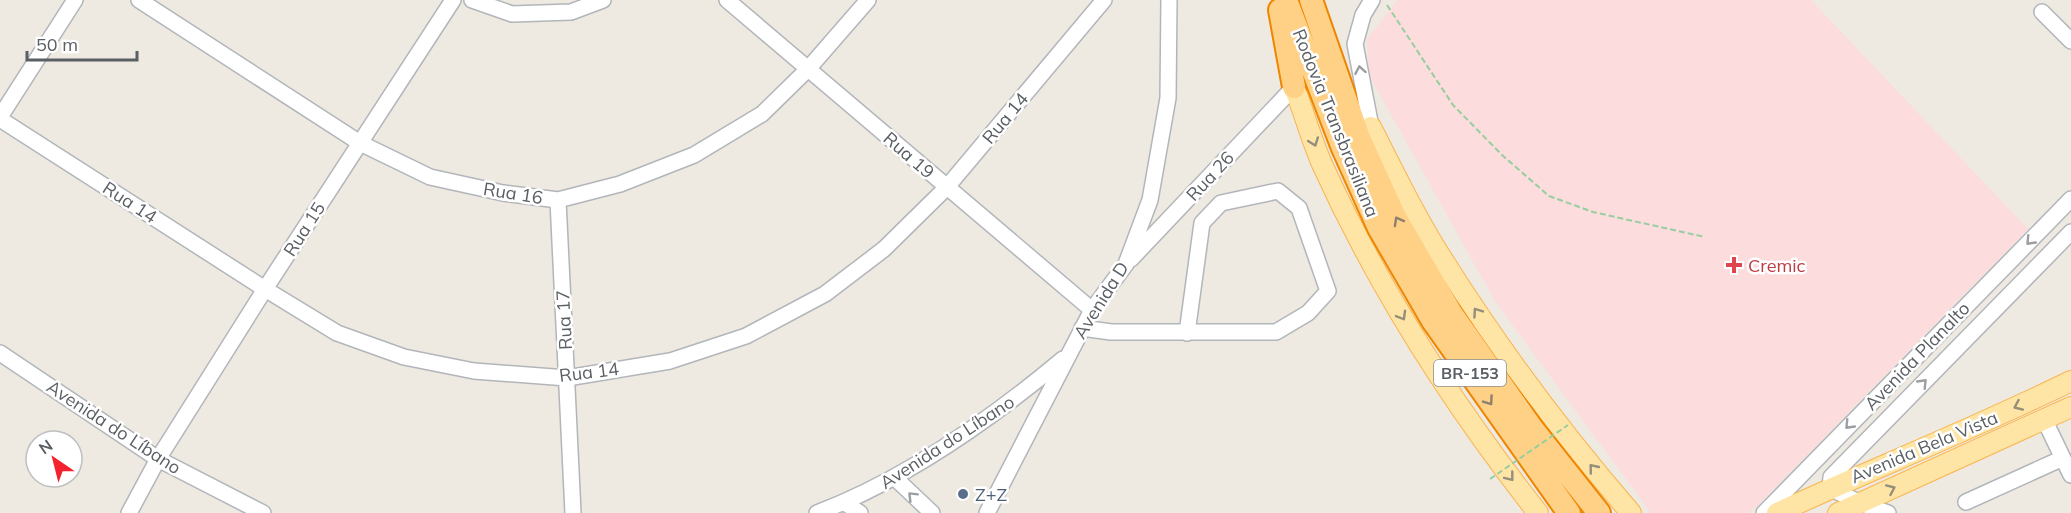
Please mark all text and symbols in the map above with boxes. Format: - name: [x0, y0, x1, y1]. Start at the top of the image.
- scale bar: [27, 24, 136, 62]
- street label: Rodovia Transbrasiliana: [1288, 26, 1384, 220]
- text: 50 m: [36, 33, 78, 56]
- one-way arrow: [1354, 65, 1367, 75]
- street label: Rua 14: [977, 88, 1033, 148]
- street label: Rua 19: [879, 127, 939, 183]
- one-way arrow: [1307, 136, 1320, 147]
- street label: Rua 26: [1181, 146, 1239, 206]
- street label: Rua 14: [99, 176, 162, 228]
- street label: Rua 16: [482, 177, 544, 209]
- street label: Rua 15: [278, 197, 330, 260]
- one-way arrow: [1393, 217, 1405, 227]
- one-way arrow: [2026, 235, 2037, 245]
- place label: Cremic: [1748, 254, 1806, 277]
- marker: Cremic: [1725, 256, 1743, 274]
- street label: Avenida D: [1068, 257, 1134, 343]
- street label: Rua 17: [551, 289, 577, 351]
- street label: Avenida Planalto: [1859, 297, 1975, 415]
- one-way arrow: [1473, 307, 1484, 318]
- one-way arrow: [1395, 310, 1406, 320]
- street label: Rua 14: [558, 357, 620, 387]
- road number: BR-153: [1434, 360, 1506, 386]
- street label: Avenida do Líbano: [42, 375, 186, 479]
- one-way arrow: [1916, 380, 1927, 390]
- street label: Avenida do Líbano: [875, 390, 1019, 494]
- one-way arrow: [1482, 395, 1493, 406]
- one-way arrow: [2014, 399, 2025, 411]
- street label: Avenida Bela Vista: [1847, 406, 2001, 488]
- one-way arrow: [1846, 418, 1857, 429]
- north arrow: [24, 429, 84, 489]
- text: N: [35, 435, 56, 458]
- one-way arrow: [1589, 464, 1600, 475]
- one-way arrow: [1503, 471, 1514, 482]
- place label: Z+Z: [975, 483, 1008, 506]
- one-way arrow: [1884, 484, 1895, 496]
- marker: Z+Z: [956, 487, 970, 501]
- one-way arrow: [909, 492, 920, 503]

